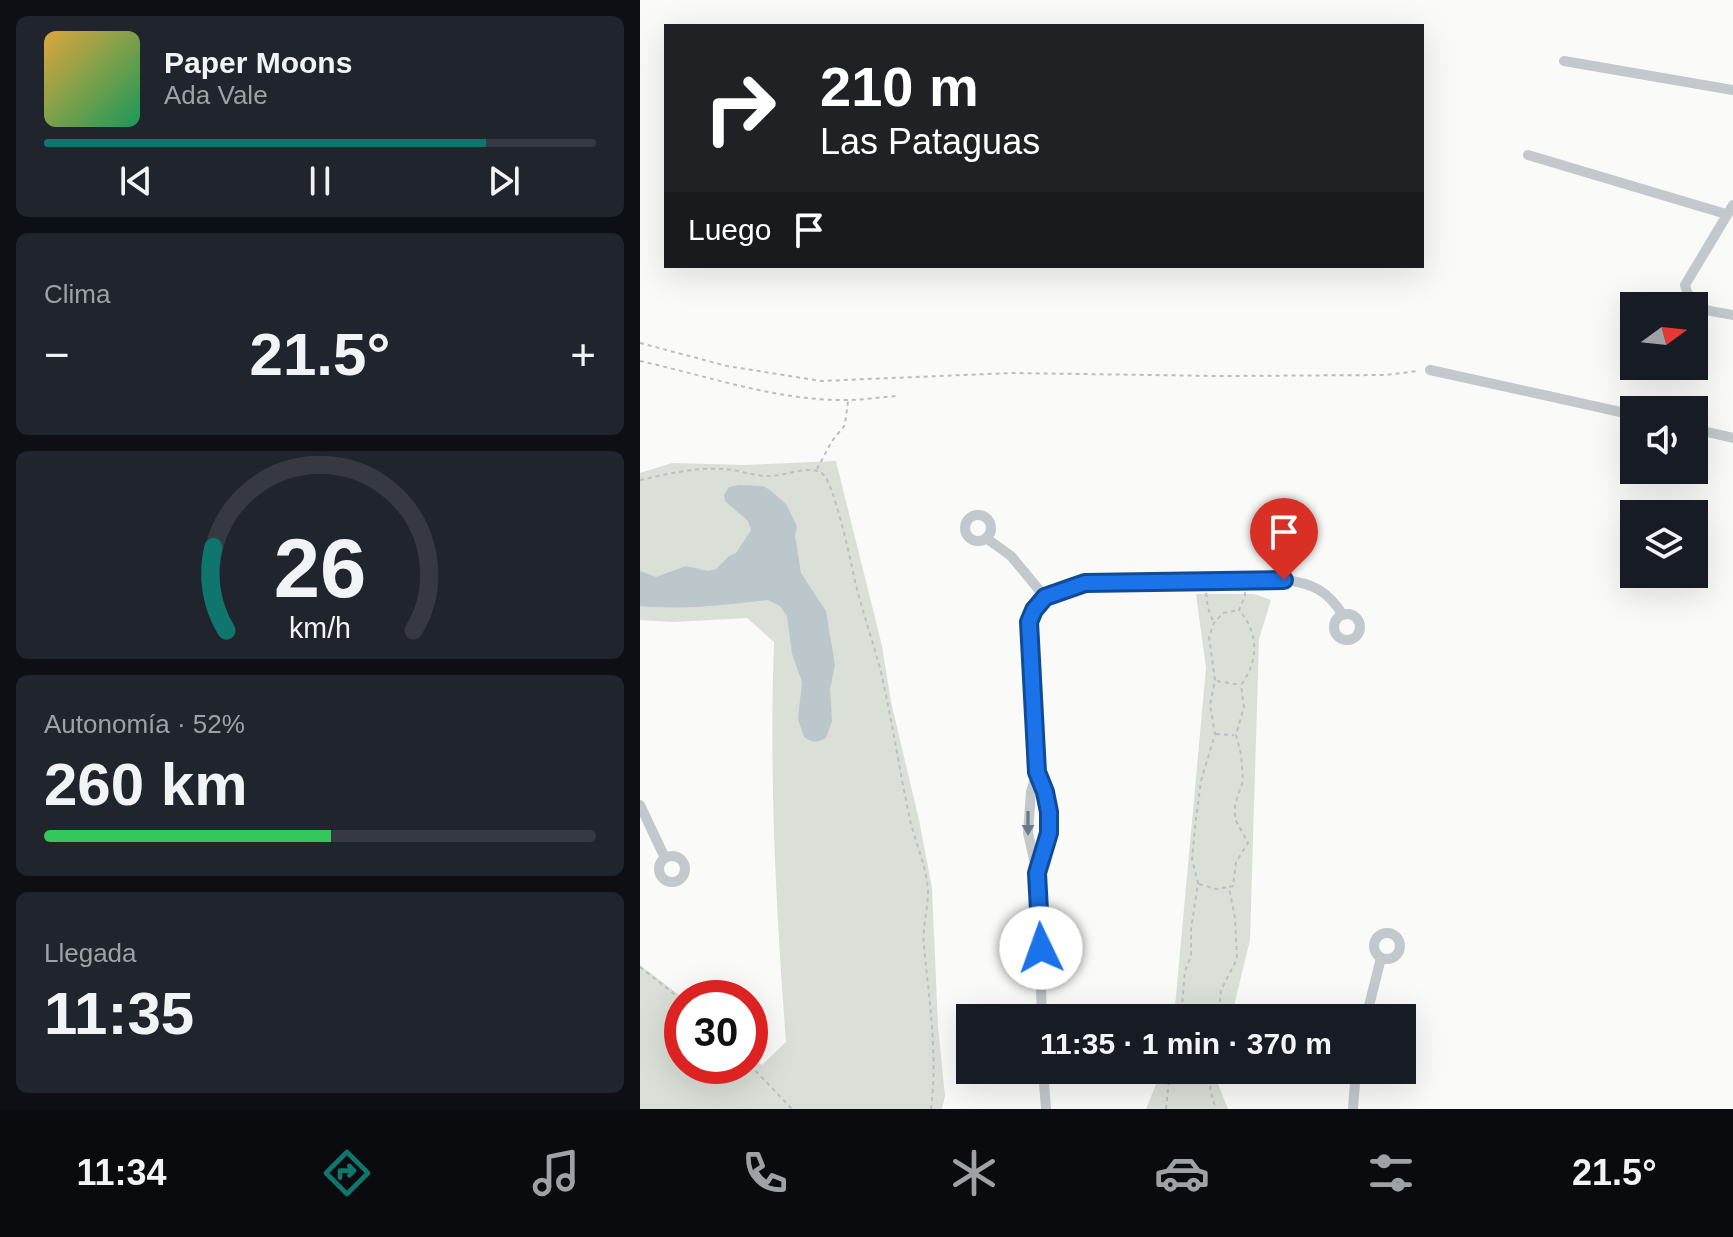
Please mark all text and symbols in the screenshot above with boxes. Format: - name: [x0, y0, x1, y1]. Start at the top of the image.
- text: Paper Moons: [164, 46, 352, 79]
- text: 210 m: [820, 55, 979, 118]
- icon: right: [688, 56, 792, 160]
- text: Ada Vale: [164, 80, 268, 110]
- text: Las Pataguas: [820, 121, 1040, 162]
- icon: previous: [114, 159, 158, 203]
- icon: pause: [298, 159, 342, 203]
- icon: next: [482, 159, 526, 203]
- icon: arrive: [787, 208, 831, 252]
- text: Luego: [688, 213, 771, 246]
- text: Clima: [44, 279, 110, 309]
- north arrow: [1620, 292, 1708, 380]
- map controls: [1620, 292, 1708, 588]
- text: 21.5°: [250, 321, 390, 388]
- text: −: [44, 330, 70, 379]
- text: +: [570, 330, 596, 379]
- button: sound: [1620, 396, 1708, 484]
- pin: [1250, 498, 1318, 580]
- button: layers: [1620, 500, 1708, 588]
- icon: arrive: [1262, 510, 1306, 554]
- text: 26: [274, 521, 366, 614]
- text: km/h: [289, 612, 351, 644]
- text: Autonomía · 52%: [44, 709, 245, 739]
- text: 260 km: [44, 751, 248, 818]
- one-way arrow: [1022, 811, 1034, 836]
- position arrow: [999, 906, 1083, 990]
- text: Llegada: [44, 938, 137, 968]
- text: 11:35: [44, 980, 194, 1047]
- speed limit sign: 30: [664, 980, 768, 1084]
- text: 11:35 · 1 min · 370 m: [1040, 1027, 1332, 1060]
- icon: directions: [319, 1145, 375, 1201]
- icon: music: [528, 1145, 584, 1201]
- icon: phone: [737, 1145, 793, 1201]
- icon: climate: [946, 1145, 1002, 1201]
- icon: car: [1154, 1145, 1210, 1201]
- icon: filters: [1363, 1145, 1419, 1201]
- text: 11:34: [76, 1152, 166, 1193]
- text: 21.5°: [1572, 1152, 1657, 1193]

